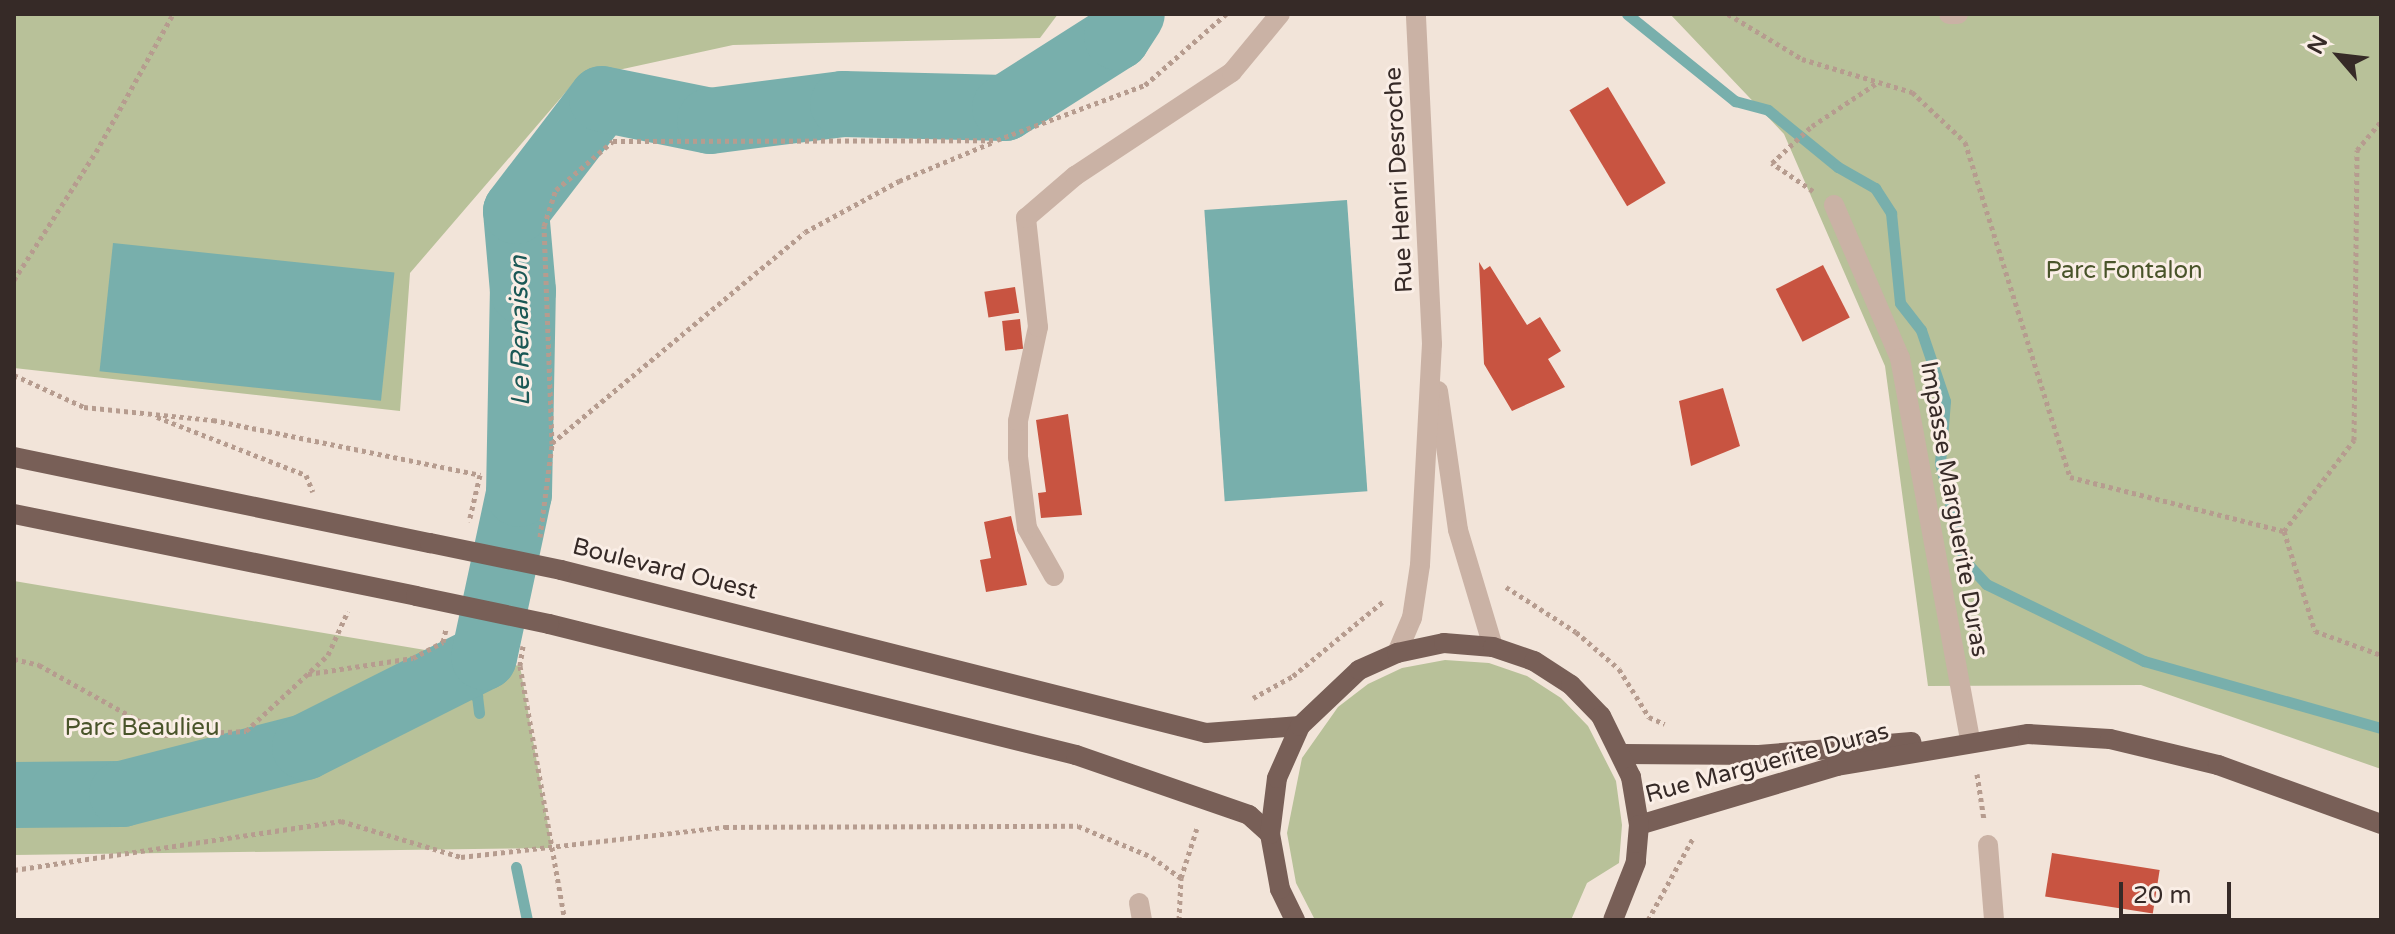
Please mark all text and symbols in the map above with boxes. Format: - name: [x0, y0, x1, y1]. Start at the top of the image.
- north arrow: [2299, 16, 2379, 96]
- text: N: [2302, 31, 2333, 59]
- street label: Rue Henri Desroche: [1379, 66, 1419, 294]
- water label: Le Renaison: [503, 255, 537, 407]
- park label: Parc Fontalon: [2045, 257, 2203, 285]
- street label: Impasse Marguerite Duras: [1914, 359, 1994, 659]
- street label: Boulevard Ouest: [570, 532, 760, 606]
- park label: Parc Beaulieu: [64, 714, 220, 742]
- street label: Rue Marguerite Duras: [1642, 717, 1892, 809]
- scale bar: [2123, 866, 2235, 916]
- text: 20 m: [2133, 881, 2191, 910]

